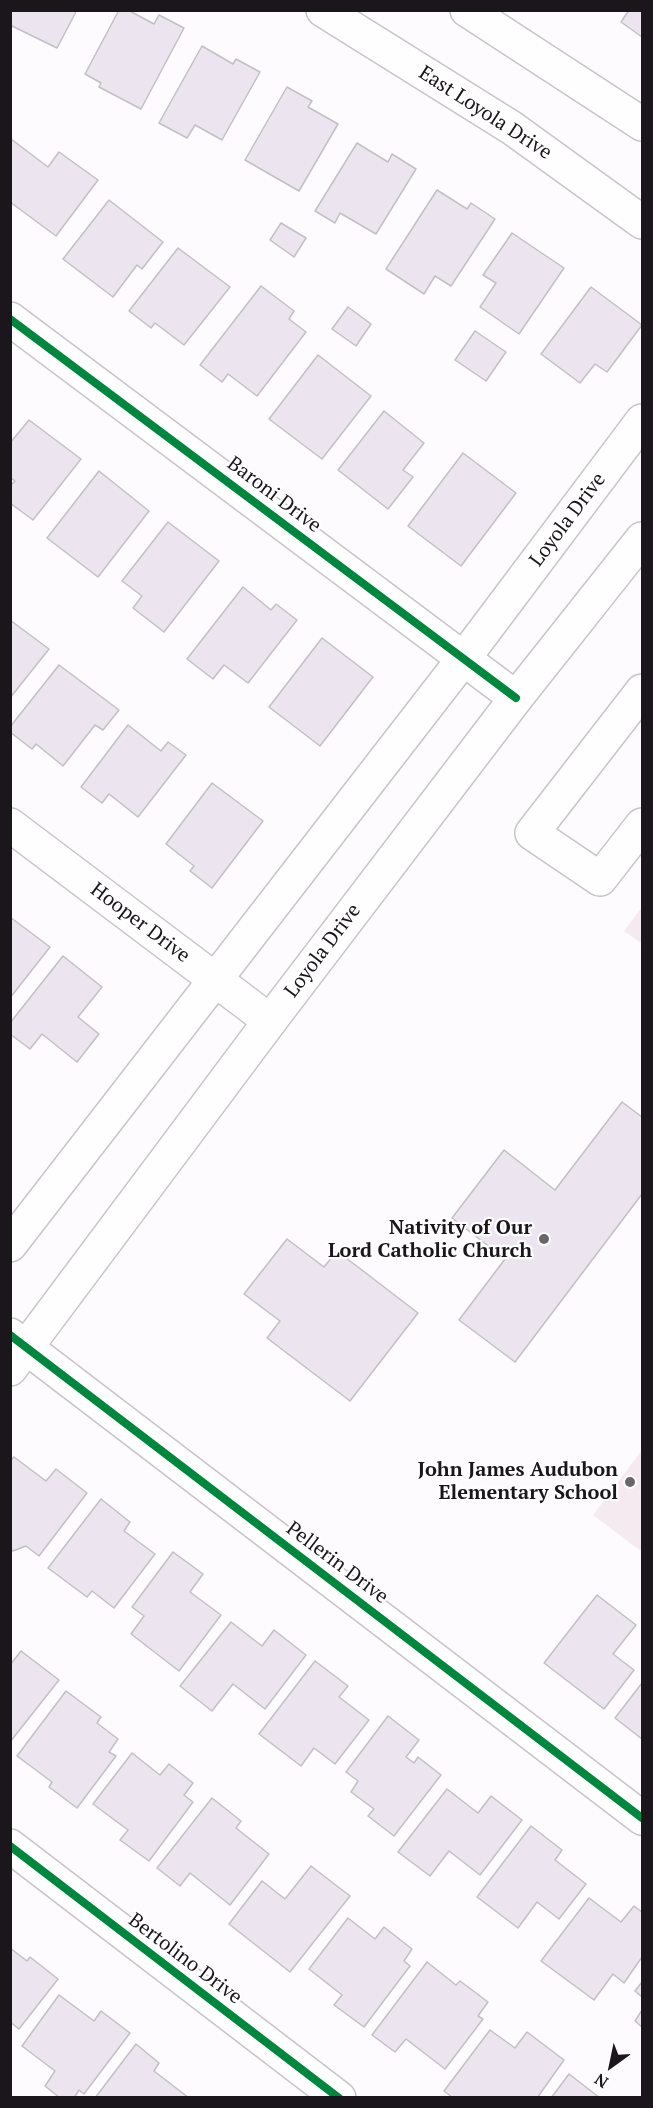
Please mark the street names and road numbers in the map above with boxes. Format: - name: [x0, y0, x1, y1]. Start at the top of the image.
- street label: East Loyola Drive: [414, 61, 556, 165]
- street label: Baroni Drive: [222, 452, 326, 538]
- street label: Loyola Drive: [525, 468, 611, 572]
- street label: Hooper Drive: [86, 878, 194, 968]
- street label: Loyola Drive: [280, 899, 366, 1003]
- street label: Pellerin Drive: [281, 1517, 393, 1609]
- street label: Bertolino Drive: [123, 1908, 247, 2010]

